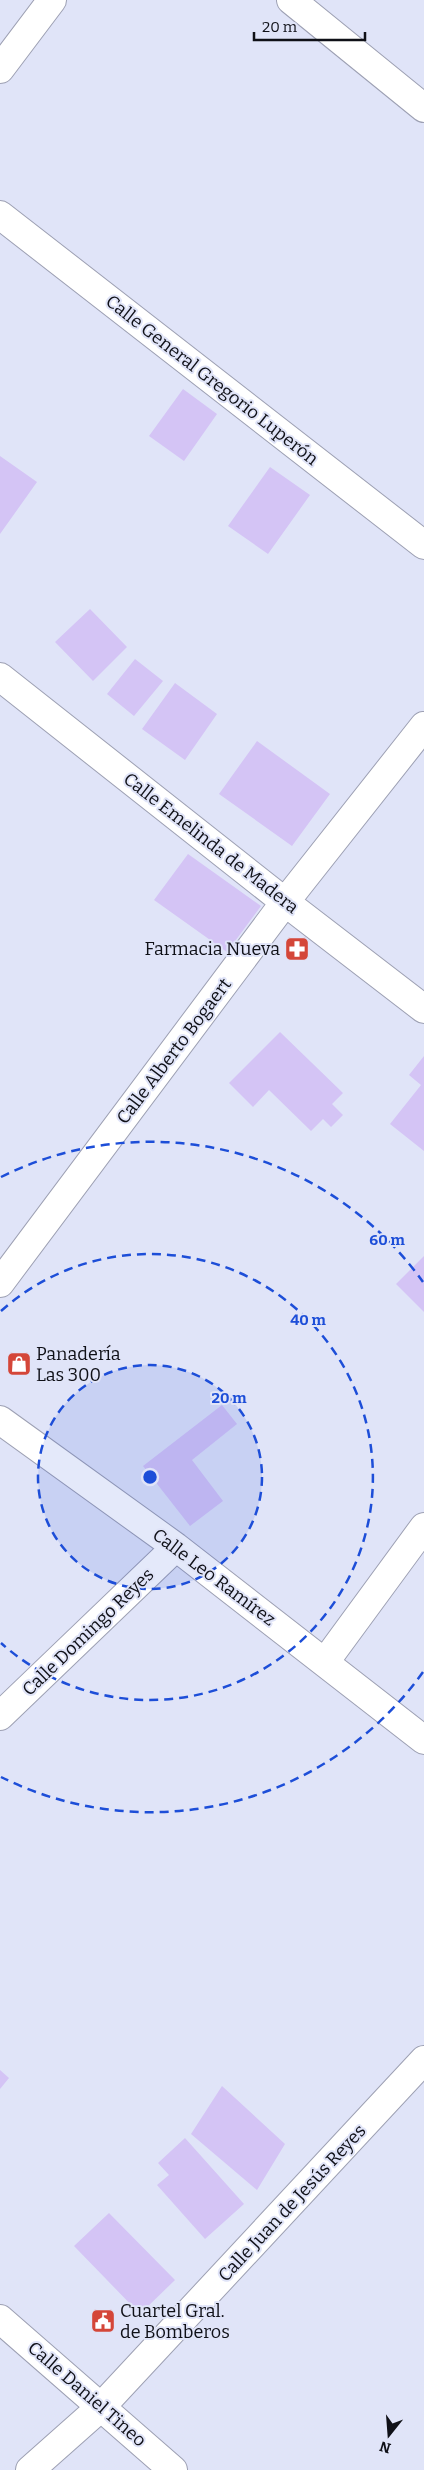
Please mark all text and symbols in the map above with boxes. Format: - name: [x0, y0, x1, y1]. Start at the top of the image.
- scale bar: [254, 10, 365, 42]
- text: 20 m: [262, 18, 298, 36]
- street label: Calle General Gregorio Luperón: [101, 290, 323, 470]
- street label: Calle Emelinda de Madera: [119, 768, 303, 918]
- pharmacy icon: Farmacia Nueva: [284, 936, 310, 962]
- place label: Farmacia Nueva: [144, 938, 280, 960]
- street label: Calle Alberto Bogaert: [112, 973, 236, 1128]
- text: 60 m: [369, 1231, 405, 1249]
- text: 40 m: [290, 1311, 327, 1329]
- place label: Panadería Las 300: [36, 1343, 121, 1386]
- shop icon: Panadería Las 300: [6, 1351, 32, 1377]
- text: 20 m: [212, 1389, 247, 1407]
- centre of rings: [141, 1468, 159, 1486]
- street label: Calle Leo Ramírez: [148, 1524, 280, 1630]
- street label: Calle Domingo Reyes: [18, 1564, 158, 1700]
- street label: Calle Juan de Jesús Reyes: [213, 2120, 371, 2286]
- place label: Cuartel Gral. de Bomberos: [120, 2300, 230, 2343]
- public building icon: Cuartel Gral. de Bomberos: [90, 2308, 116, 2334]
- street label: Calle Daniel Tineo: [23, 2337, 151, 2451]
- north arrow: [364, 2410, 414, 2460]
- text: N: [378, 2437, 393, 2457]

